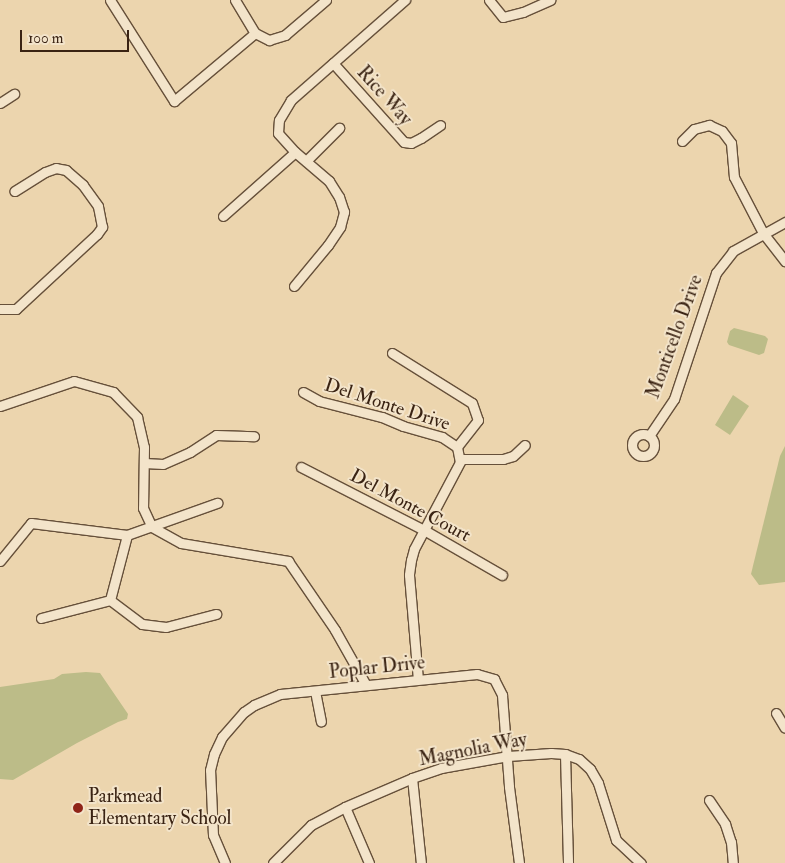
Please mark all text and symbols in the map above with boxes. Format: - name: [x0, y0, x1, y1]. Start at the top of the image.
- scale bar: [22, 20, 131, 52]
- text: 100 m: [28, 29, 63, 48]
- street label: Rice Way: [352, 62, 416, 130]
- street label: Monticello Drive: [642, 272, 708, 402]
- street label: Del Monte Drive: [321, 374, 453, 436]
- street label: Del Monte Court: [346, 465, 474, 547]
- street label: Poplar Drive: [328, 652, 426, 684]
- street label: Magnolia Way: [417, 728, 529, 772]
- place label: Parkmead Elementary School: [88, 786, 231, 830]
- marker: Parkmead Elementary School: [72, 802, 84, 814]

